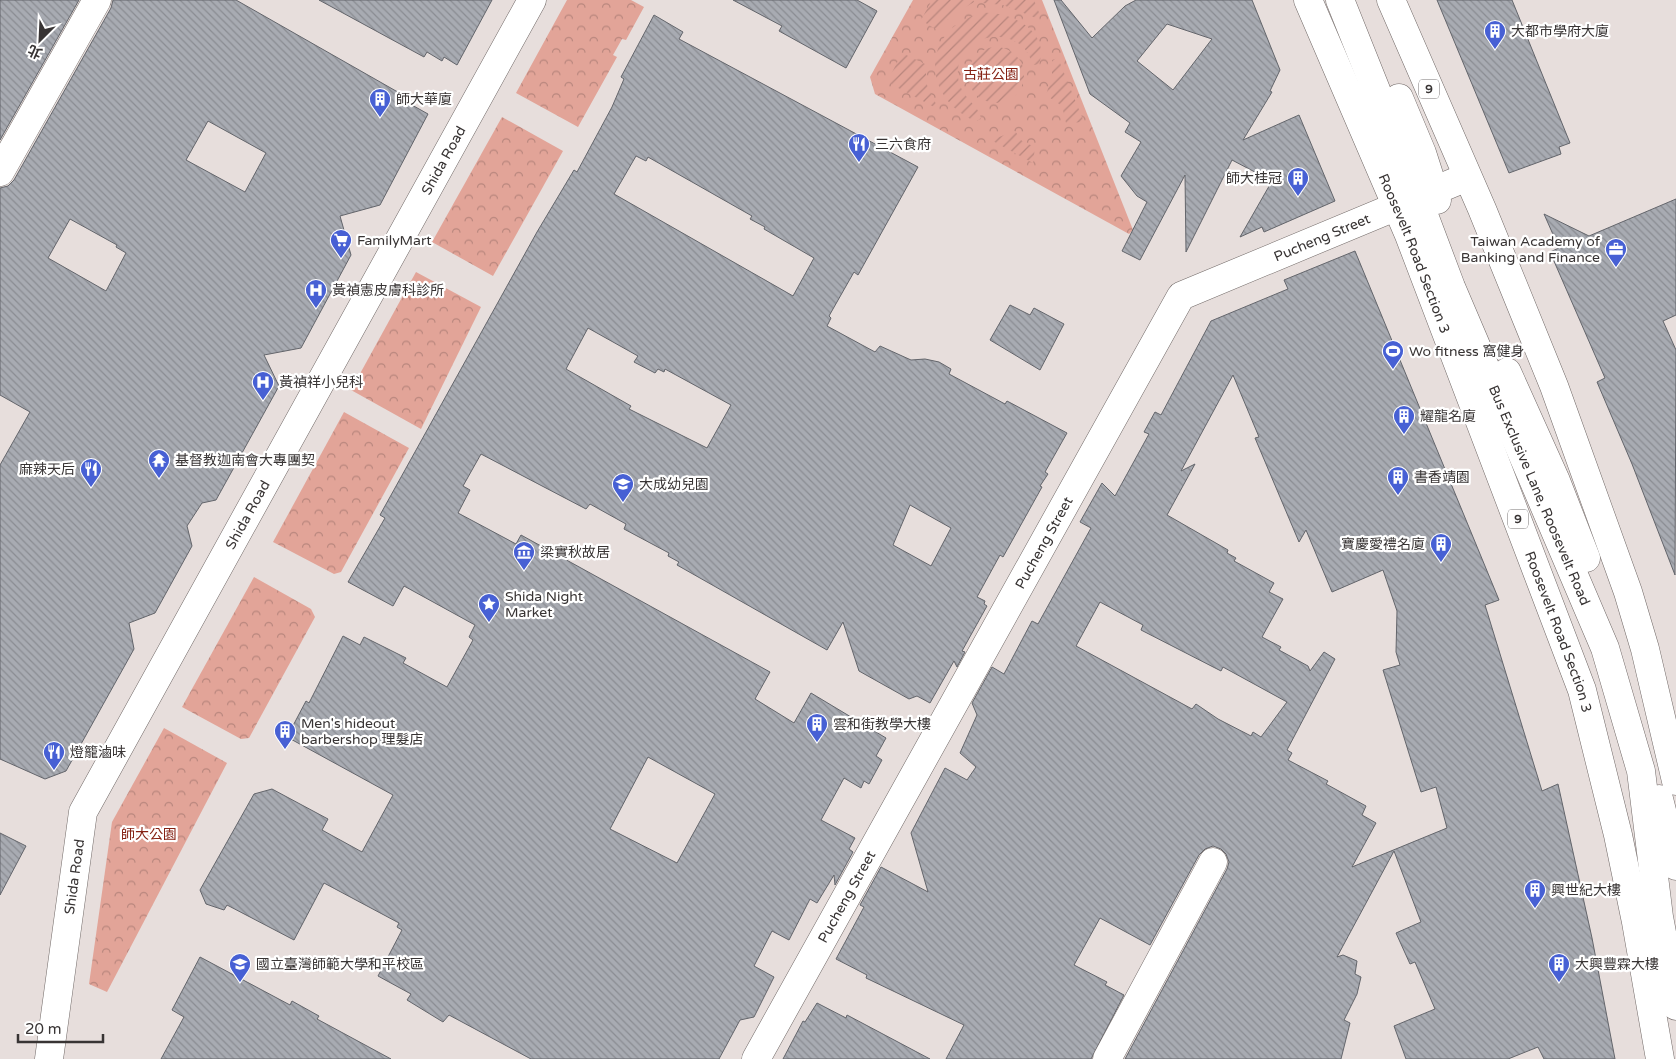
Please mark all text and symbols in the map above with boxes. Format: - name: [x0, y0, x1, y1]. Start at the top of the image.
- north arrow: [15, 15, 65, 65]
- building icon: 大都市學府大廈: [1483, 19, 1507, 50]
- place label: 大都市學府大廈: [1511, 23, 1609, 40]
- text: 北: [25, 41, 45, 62]
- park label: 古莊公園: [963, 66, 1019, 83]
- road number: 9: [1419, 80, 1439, 98]
- building icon: 師大華廈: [368, 87, 392, 118]
- place label: 師大華廈: [396, 91, 452, 108]
- street label: Shida Road: [418, 123, 470, 198]
- restaurant icon: 三六食府: [847, 132, 871, 163]
- place label: 三六食府: [875, 136, 931, 153]
- building icon: 師大桂冠: [1286, 166, 1310, 197]
- place label: 師大桂冠: [1226, 170, 1282, 187]
- street label: Roosevelt Road Section 3: [1375, 171, 1454, 336]
- street label: Pucheng Street: [1271, 210, 1373, 265]
- supermarket icon: FamilyMart: [329, 228, 353, 259]
- place label: FamilyMart: [357, 232, 432, 249]
- place label: Taiwan Academy of Banking and Finance: [1461, 233, 1601, 266]
- office icon: Taiwan Academy of Banking and Finance: [1604, 237, 1628, 268]
- hospital icon: 黃禎憲皮膚科診所: [304, 278, 328, 309]
- place label: 黃禎憲皮膚科診所: [332, 282, 444, 299]
- sports icon: Wo fitness 窩健身: [1381, 339, 1405, 370]
- place label: Wo fitness 窩健身: [1409, 343, 1524, 360]
- hospital icon: 黃禎祥小兒科: [251, 370, 275, 401]
- place label: 黃禎祥小兒科: [279, 374, 363, 391]
- street label: Bus Exclusive Lane, Roosevelt Road: [1485, 383, 1594, 608]
- building icon: 耀龍名廈: [1392, 404, 1416, 435]
- place label: 耀龍名廈: [1420, 408, 1476, 425]
- temple icon: 基督教迦南會大專團契: [147, 448, 171, 479]
- place label: 基督教迦南會大專團契: [175, 452, 315, 469]
- restaurant icon: 麻辣天后: [79, 457, 103, 488]
- place label: 麻辣天后: [19, 461, 75, 478]
- building icon: 書香靖園: [1386, 465, 1410, 496]
- place label: 書香靖園: [1414, 469, 1470, 486]
- school or university icon: 大成幼兒園: [611, 472, 635, 503]
- place label: 大成幼兒園: [639, 476, 709, 493]
- street label: Shida Road: [222, 478, 274, 552]
- street label: Pucheng Street: [1012, 493, 1077, 592]
- road number: 9: [1508, 509, 1528, 528]
- building icon: 寶慶愛禮名廈: [1429, 532, 1453, 563]
- place label: 寶慶愛禮名廈: [1341, 536, 1425, 553]
- museum icon: 梁實秋故居: [512, 540, 536, 571]
- place label: 梁實秋故居: [540, 544, 610, 561]
- street label: Roosevelt Road Section 3: [1521, 549, 1595, 714]
- place label: Shida Night Market: [505, 588, 584, 621]
- place icon: Shida Night Market: [477, 592, 501, 623]
- building icon: 雲和街教學大樓: [805, 712, 829, 743]
- place label: Men's hideout barbershop 理髮店: [301, 715, 423, 748]
- place label: 雲和街教學大樓: [833, 716, 931, 733]
- building icon: Men's hideout barbershop 理髮店: [273, 719, 297, 750]
- restaurant icon: 燈籠滷味: [42, 740, 66, 771]
- place label: 燈籠滷味: [70, 744, 126, 761]
- park label: 師大公園: [121, 826, 177, 843]
- street label: Shida Road: [61, 838, 88, 916]
- street label: Pucheng Street: [814, 847, 880, 946]
- building icon: 興世紀大樓: [1523, 878, 1547, 909]
- place label: 興世紀大樓: [1551, 882, 1621, 899]
- school or university icon: 國立臺灣師範大學和平校區: [228, 952, 252, 983]
- building icon: 大興豐霖大樓: [1547, 952, 1571, 983]
- place label: 國立臺灣師範大學和平校區: [256, 956, 424, 973]
- place label: 大興豐霖大樓: [1575, 956, 1659, 973]
- scale bar: [18, 1012, 102, 1044]
- text: 20 m: [25, 1020, 62, 1038]

